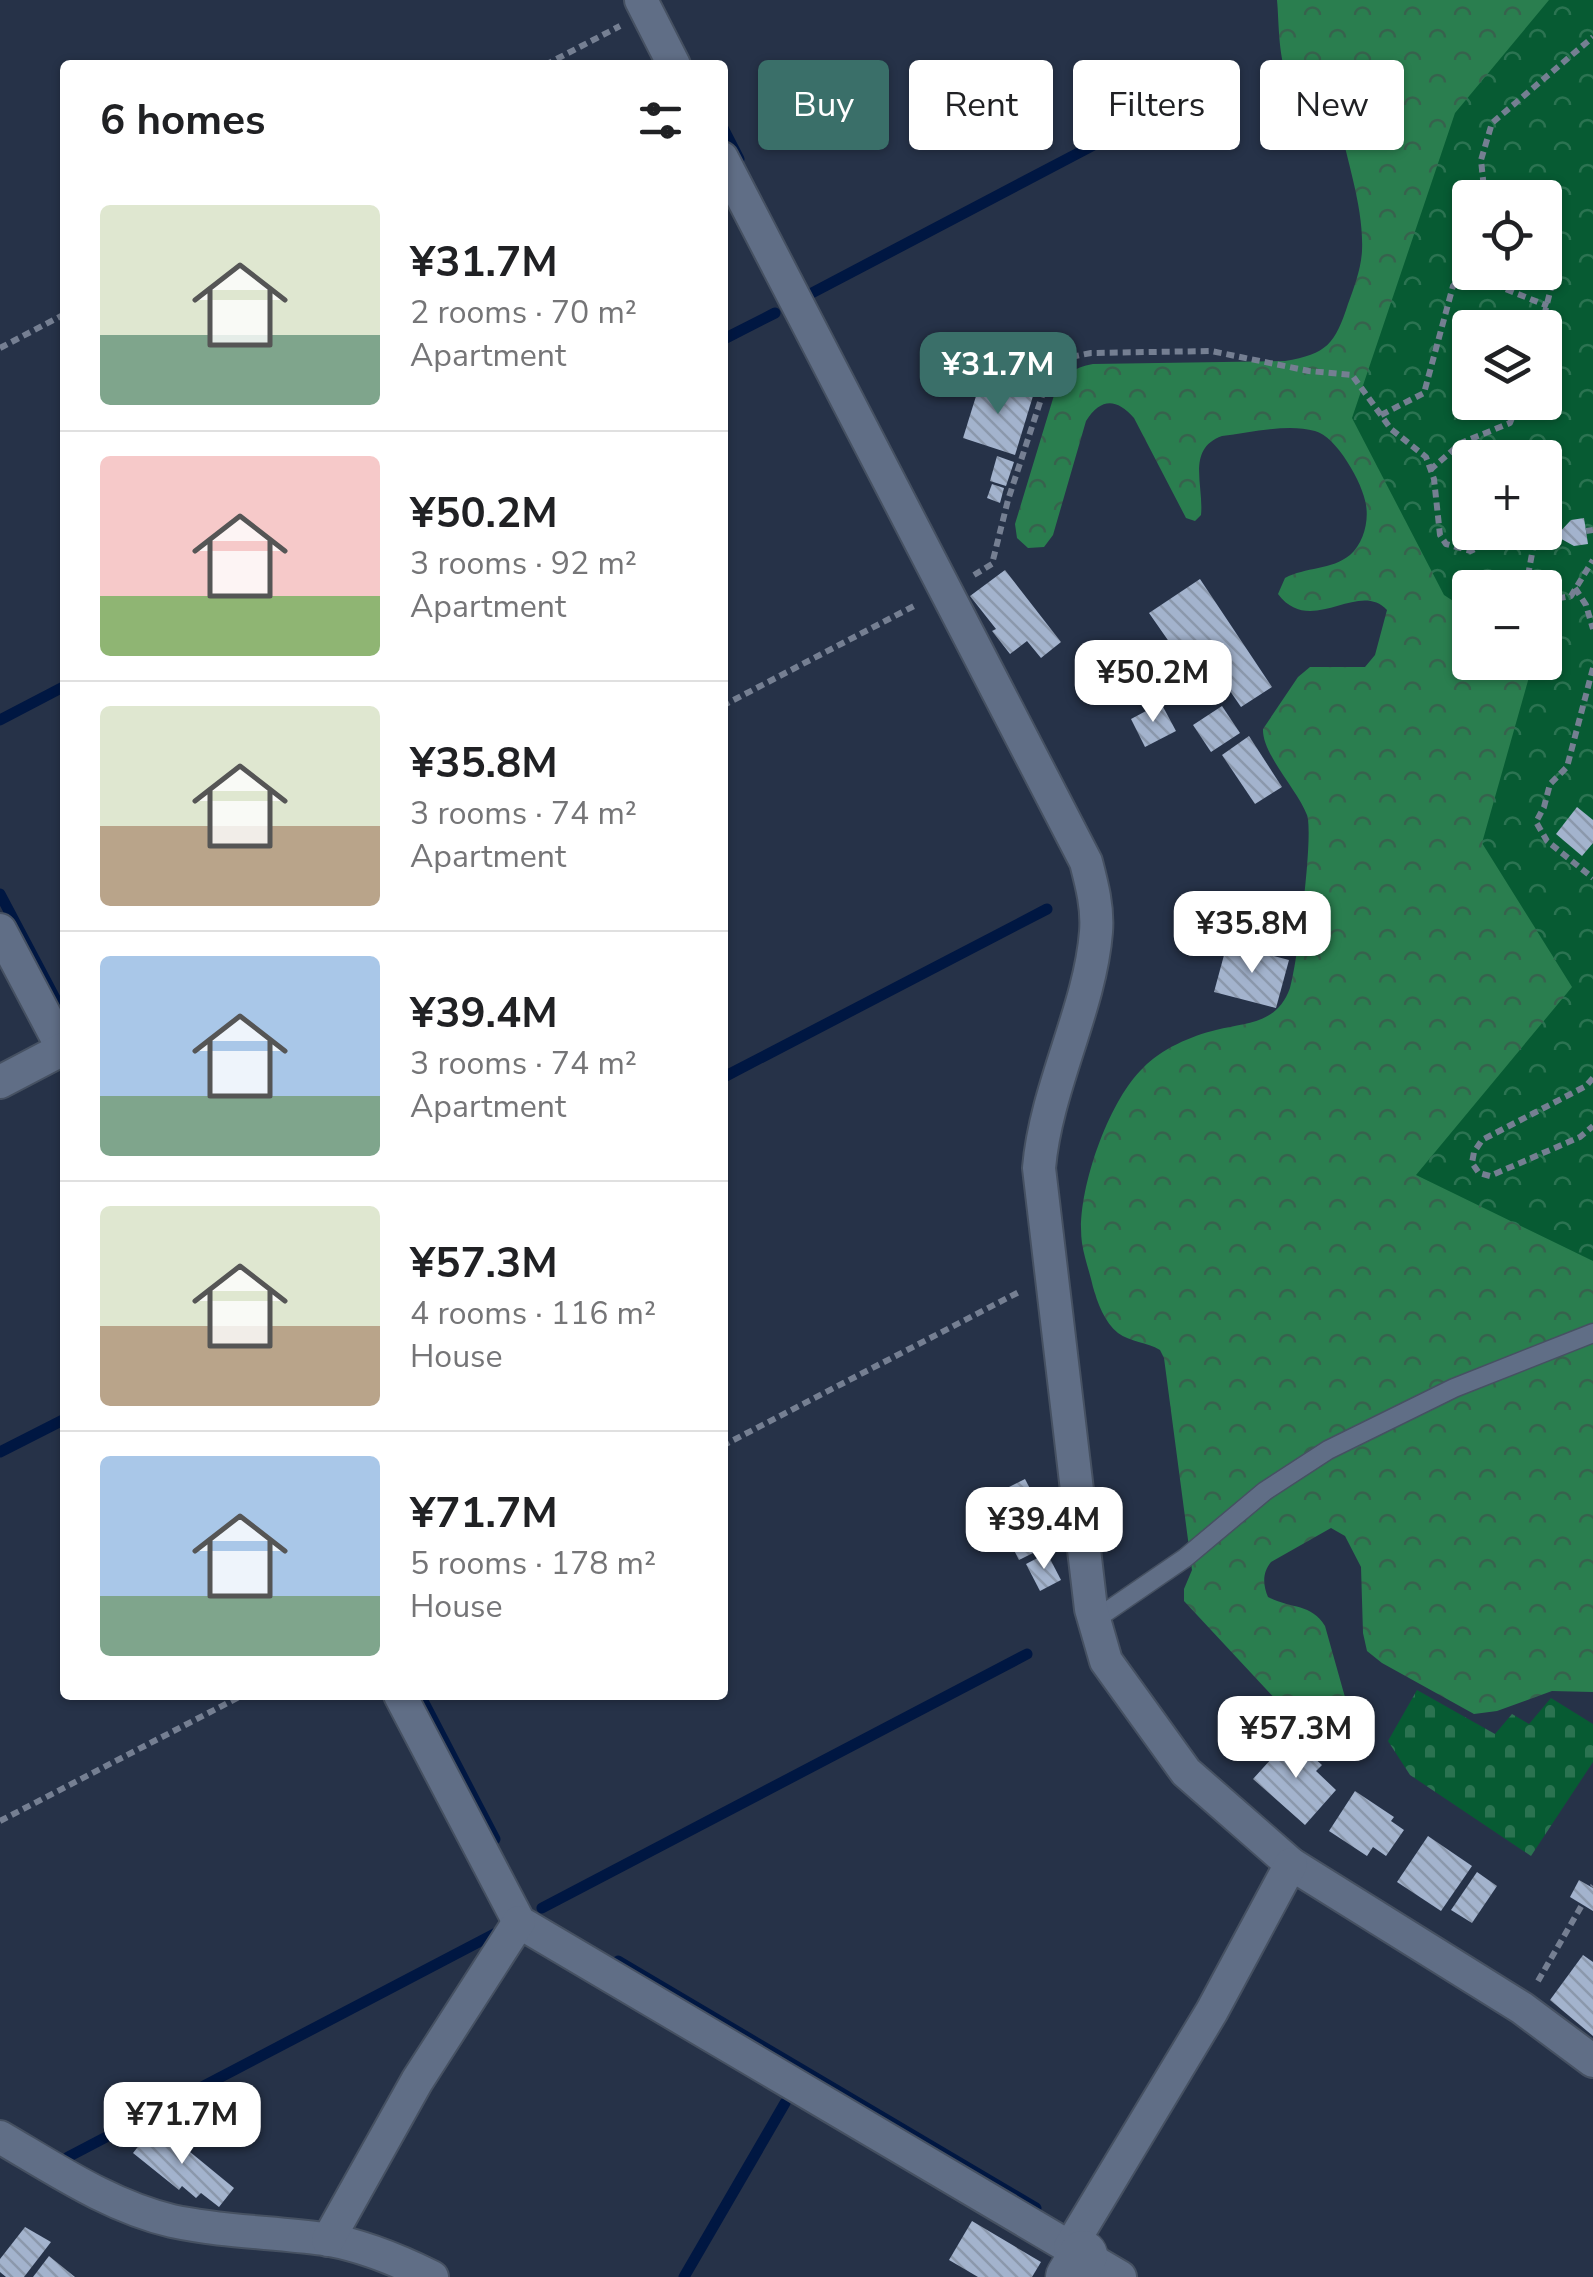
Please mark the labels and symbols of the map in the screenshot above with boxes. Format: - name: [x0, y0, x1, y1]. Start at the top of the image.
- pin: ¥31.7M: [917, 332, 1079, 417]
- pin: ¥50.2M: [1072, 640, 1234, 725]
- pin: ¥35.8M: [1171, 891, 1333, 976]
- pin: ¥39.4M: [963, 1487, 1125, 1572]
- pin: ¥57.3M: [1215, 1696, 1377, 1781]
- pin: ¥71.7M: [101, 2082, 263, 2167]

